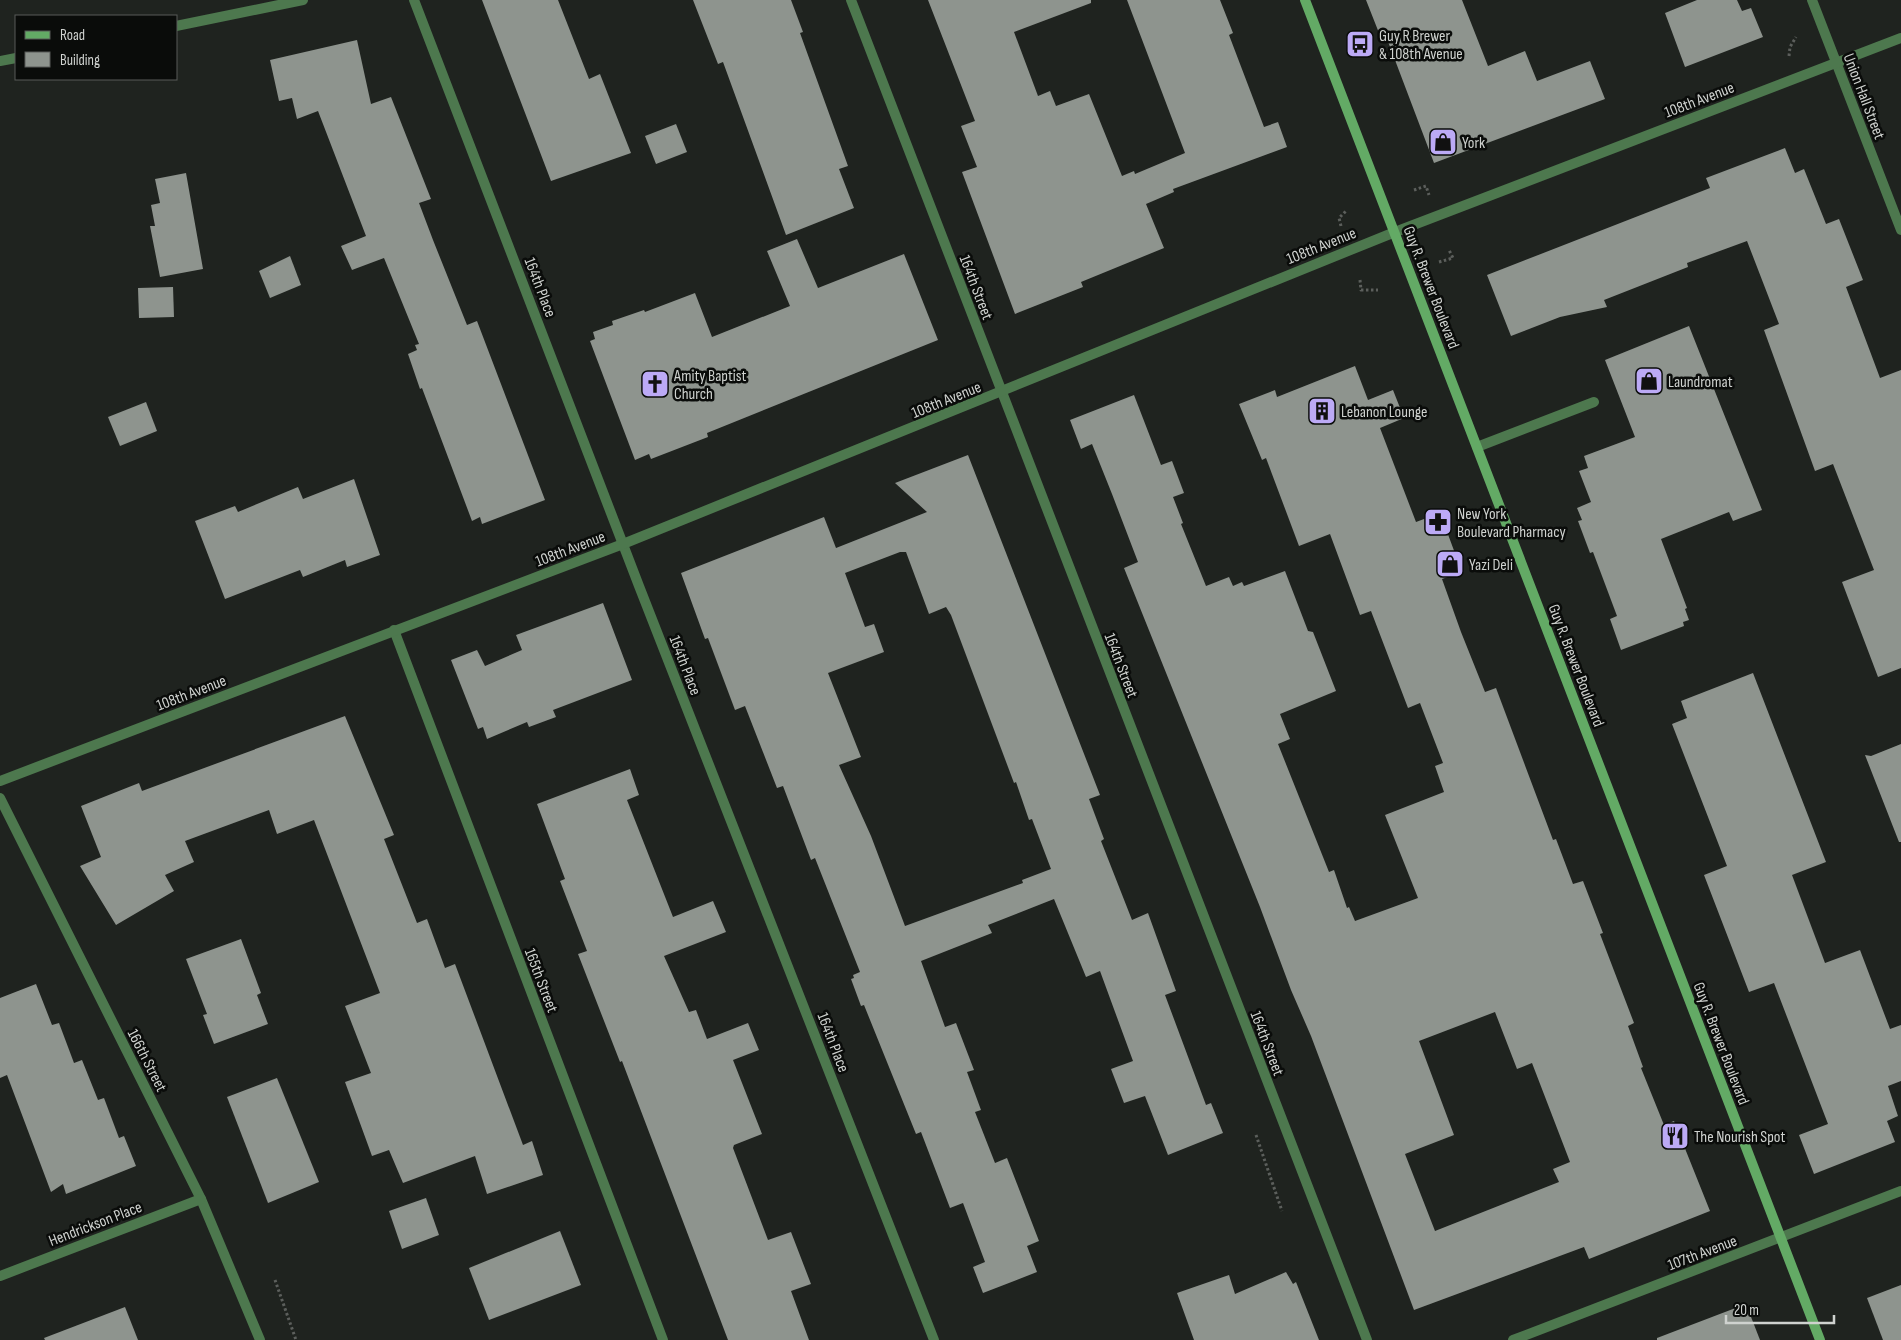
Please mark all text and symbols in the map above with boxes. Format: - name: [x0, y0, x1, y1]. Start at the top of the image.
- legend: [15, 15, 178, 80]
- text: Road: [60, 26, 85, 45]
- place label: Guy R Brewer & 108th Avenue: [1379, 27, 1463, 64]
- bus stop icon: Guy R Brewer & 108th Avenue: [1345, 29, 1375, 59]
- text: Building: [60, 51, 100, 70]
- street label: Union Hall Street: [1839, 51, 1889, 142]
- street label: 108th Avenue: [1662, 78, 1737, 122]
- shop icon: York: [1428, 127, 1458, 157]
- place label: York: [1462, 134, 1485, 153]
- street label: 108th Avenue: [1284, 224, 1359, 269]
- street label: Guy R. Brewer Boulevard: [1399, 224, 1463, 351]
- street label: 164th Street: [955, 253, 997, 323]
- street label: 164th Place: [520, 255, 560, 320]
- shop icon: Laundromat: [1634, 366, 1664, 396]
- place label: Amity Baptist Church: [673, 367, 747, 404]
- church icon: Amity Baptist Church: [640, 369, 670, 399]
- place label: Laundromat: [1668, 373, 1733, 392]
- street label: 108th Avenue: [909, 378, 984, 423]
- building icon: Lebanon Lounge: [1307, 396, 1337, 426]
- place label: Lebanon Lounge: [1341, 403, 1428, 422]
- place label: New York Boulevard Pharmacy: [1457, 505, 1566, 542]
- pharmacy icon: New York Boulevard Pharmacy: [1423, 507, 1453, 537]
- street label: 108th Avenue: [533, 527, 608, 571]
- shop icon: Yazi Deli: [1435, 549, 1465, 579]
- place label: Yazi Deli: [1469, 556, 1513, 575]
- street label: Guy R. Brewer Boulevard: [1544, 602, 1608, 729]
- street label: 164th Street: [1100, 631, 1142, 701]
- street label: 164th Place: [665, 633, 705, 698]
- street label: 108th Avenue: [154, 671, 229, 715]
- street label: 165th Street: [520, 946, 562, 1015]
- street label: Guy R. Brewer Boulevard: [1689, 980, 1753, 1107]
- street label: 164th Street: [1246, 1009, 1288, 1079]
- street label: 164th Place: [813, 1010, 853, 1075]
- street label: 166th Street: [123, 1026, 171, 1095]
- restaurant icon: The Nourish Spot: [1660, 1121, 1690, 1151]
- place label: The Nourish Spot: [1694, 1128, 1785, 1147]
- street label: Hendrickson Place: [46, 1198, 145, 1251]
- street label: 107th Avenue: [1665, 1232, 1740, 1275]
- scale bar: [1726, 1292, 1834, 1324]
- text: 20 m: [1734, 1301, 1759, 1320]

